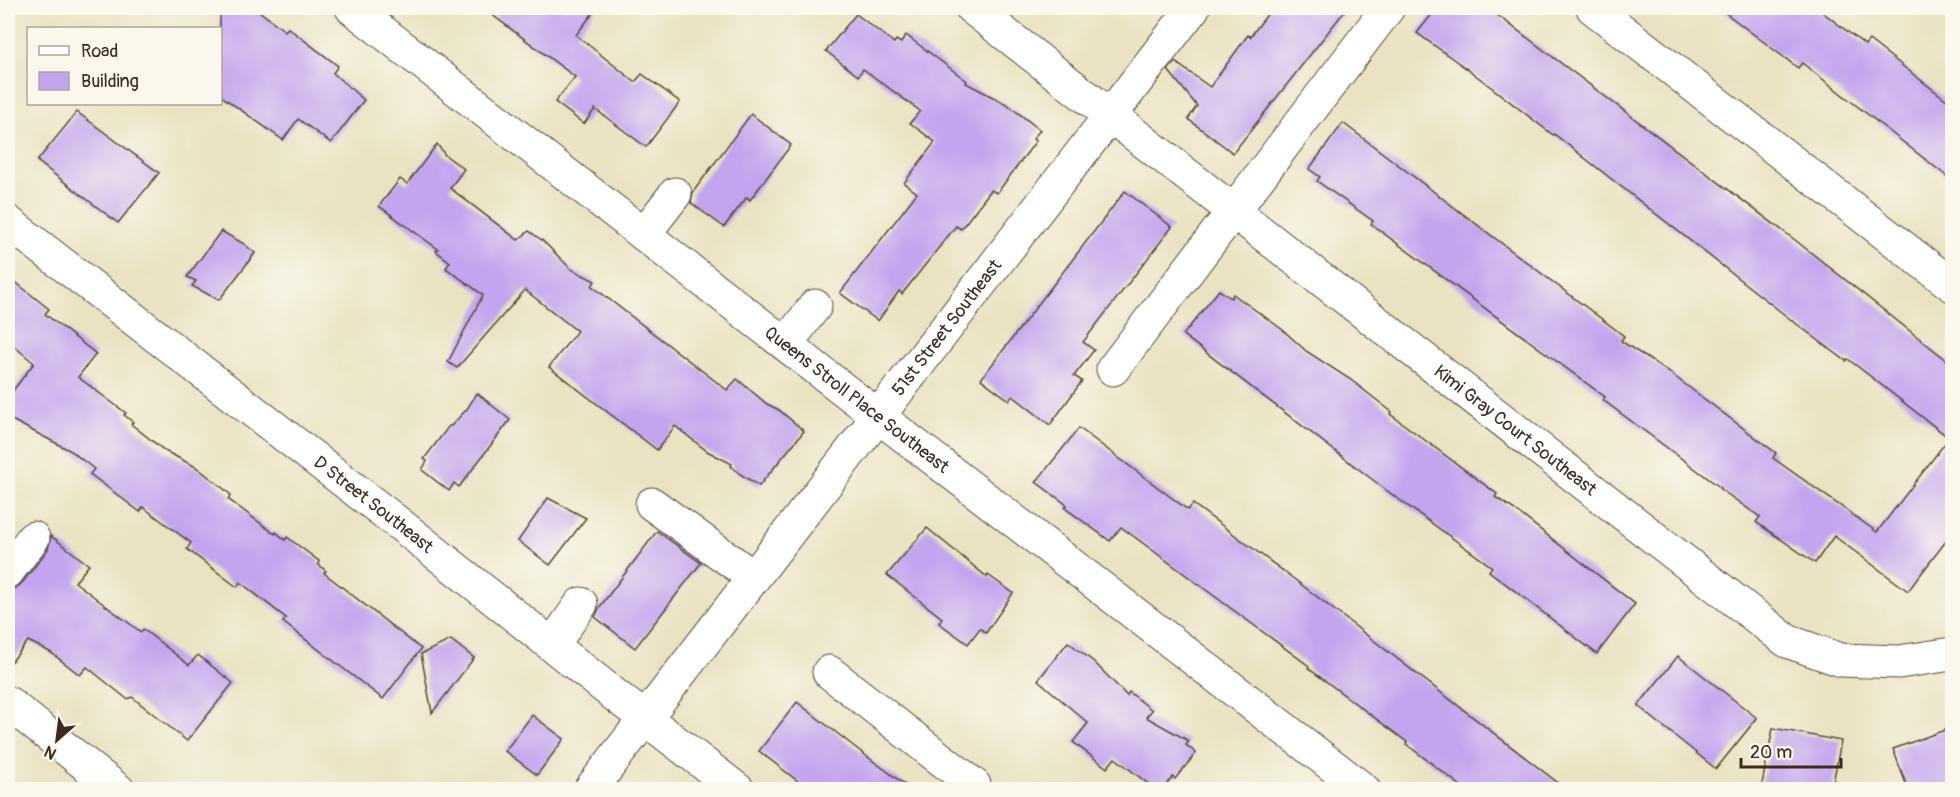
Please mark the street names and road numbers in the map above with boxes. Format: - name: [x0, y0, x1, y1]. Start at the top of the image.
- street label: 51st Street Southeast: [887, 254, 1007, 400]
- street label: Queens Stroll Place Southeast: [760, 321, 955, 479]
- street label: Kimi Gray Court Southeast: [1429, 360, 1602, 501]
- street label: D Street Southeast: [309, 451, 439, 559]

